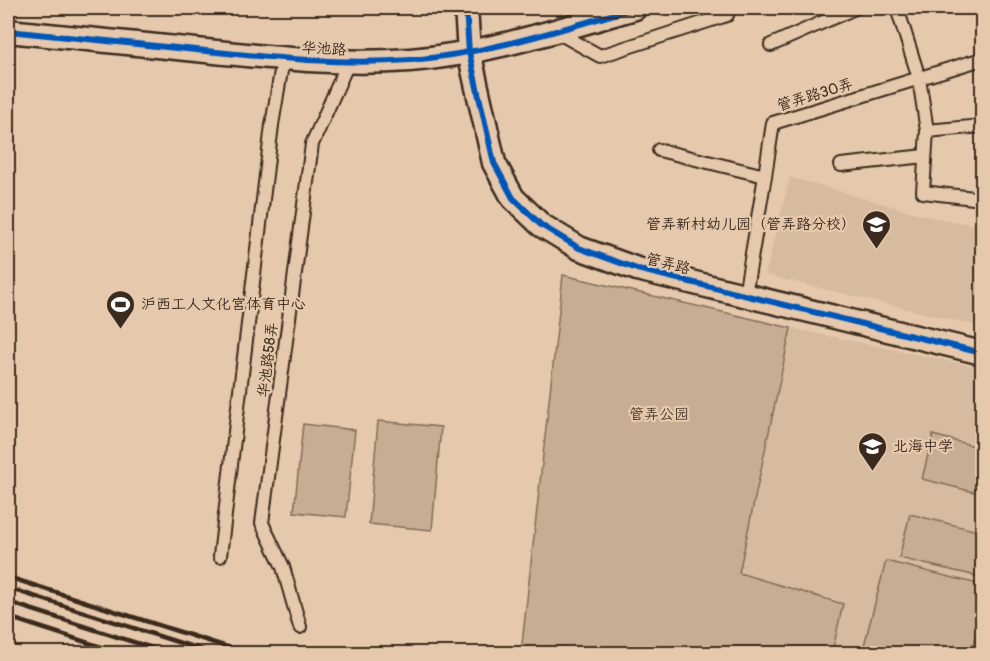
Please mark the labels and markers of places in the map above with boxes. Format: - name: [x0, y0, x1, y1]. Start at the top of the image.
- school or university icon: 管弄新村幼儿园（管弄路分校）: [861, 208, 893, 250]
- place label: 管弄新村幼儿园（管弄路分校）: [646, 215, 856, 234]
- sports icon: 沪西工人文化宫体育中心: [104, 288, 136, 330]
- place label: 沪西工人文化宫体育中心: [141, 295, 306, 314]
- school or university icon: 北海中学: [856, 430, 888, 472]
- place label: 北海中学: [893, 437, 953, 456]

